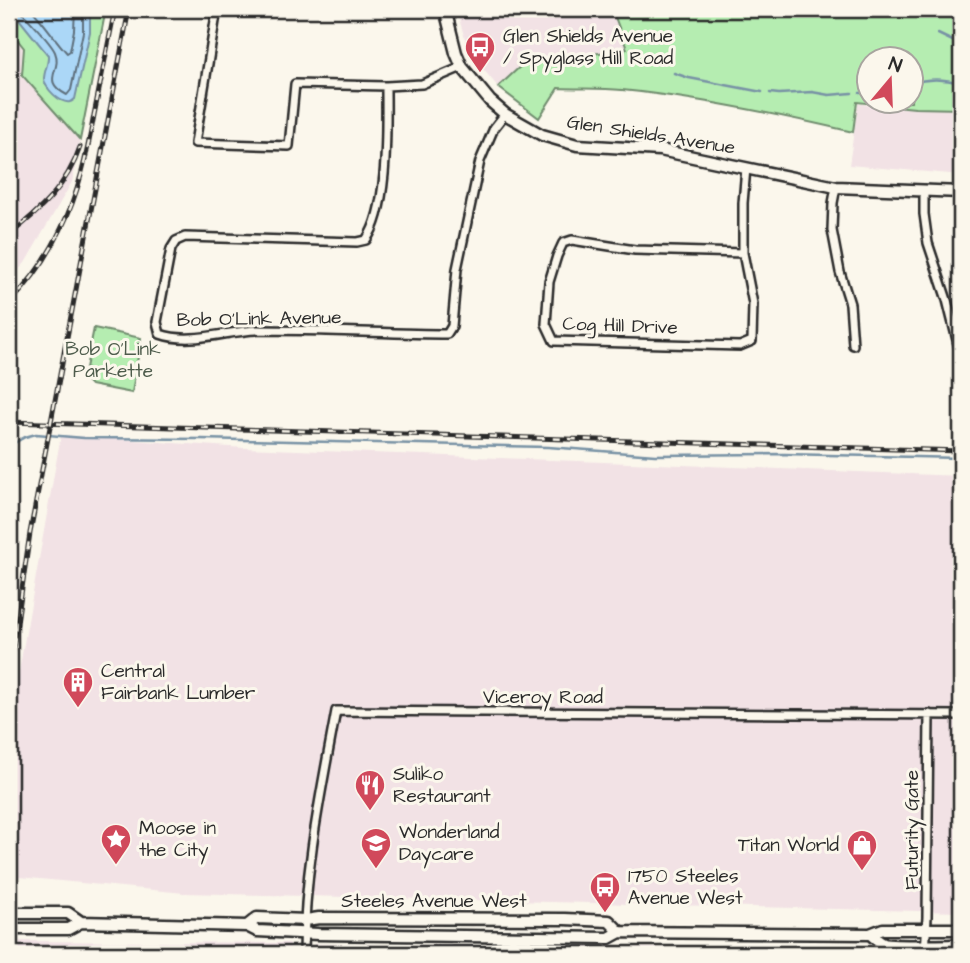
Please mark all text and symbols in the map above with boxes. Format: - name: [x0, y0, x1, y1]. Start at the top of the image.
- place label: Glen Shields Avenue / Spyglass Hill Road: [503, 23, 673, 73]
- bus stop icon: Glen Shields Avenue / Spyglass Hill Road: [463, 30, 497, 74]
- north arrow: [855, 46, 925, 116]
- text: N: [885, 51, 905, 80]
- street label: Glen Shields Avenue: [565, 108, 737, 162]
- street label: Bob O'Link Avenue: [176, 304, 342, 334]
- street label: Cog Hill Drive: [562, 310, 678, 343]
- park label: Bob O'Link Parkette: [65, 336, 161, 385]
- place label: Central Fairbank Lumber: [101, 658, 256, 707]
- building icon: Central Fairbank Lumber: [61, 665, 95, 709]
- street label: Viceroy Road: [483, 684, 603, 712]
- place label: Suliko Restaurant: [393, 761, 491, 810]
- restaurant icon: Suliko Restaurant: [353, 768, 387, 812]
- street label: Futurity Gate: [899, 770, 927, 890]
- place label: Moose in the City: [139, 815, 216, 865]
- place label: Wonderland Daycare: [399, 819, 500, 869]
- place icon: Moose in the City: [99, 822, 133, 866]
- school or university icon: Wonderland Daycare: [359, 826, 393, 870]
- shop icon: Titan World: [845, 828, 879, 872]
- place label: Titan World: [738, 832, 839, 859]
- place label: 1750 Steeles Avenue West: [628, 863, 743, 912]
- bus stop icon: 1750 Steeles Avenue West: [588, 870, 622, 914]
- street label: Steeles Avenue West: [341, 888, 527, 915]

